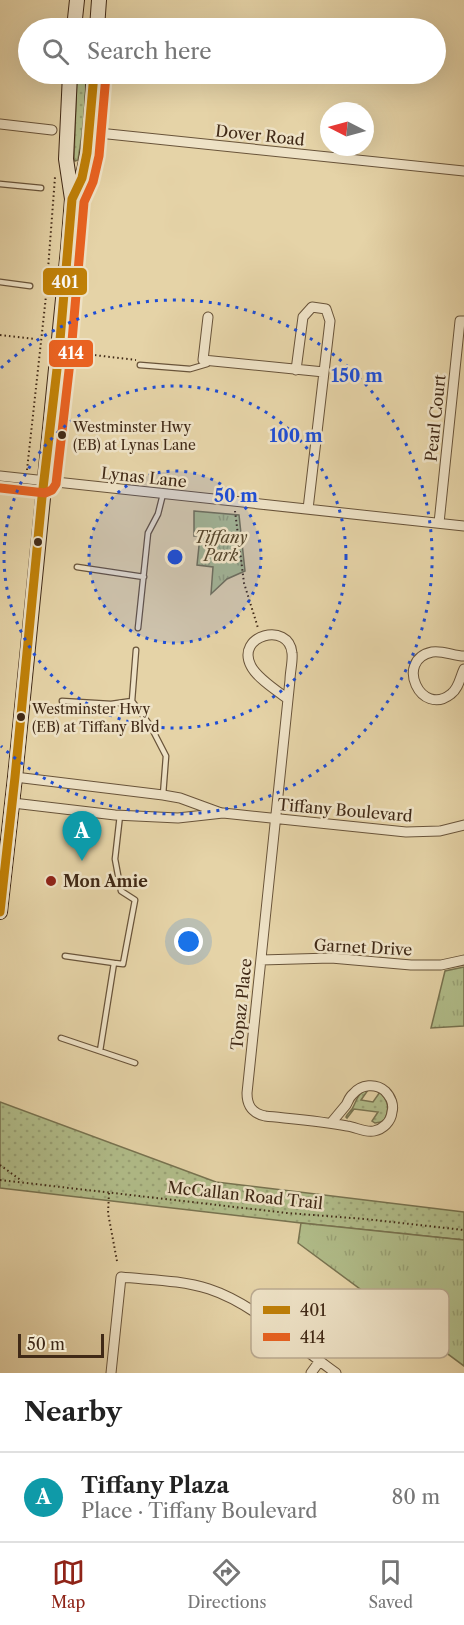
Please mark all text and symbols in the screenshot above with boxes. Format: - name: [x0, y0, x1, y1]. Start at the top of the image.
- search box: [18, 18, 446, 84]
- icon: search: [39, 35, 72, 68]
- text: Search here: [87, 38, 212, 65]
- north arrow: [320, 102, 374, 156]
- street label: Dover Road: [214, 120, 306, 150]
- line badge: 401: [42, 267, 88, 296]
- text: 401: [52, 272, 79, 292]
- line badge: 414: [48, 339, 94, 368]
- text: 414: [58, 343, 84, 363]
- text: 150 m: [331, 365, 383, 387]
- street label: Pearl Court: [420, 373, 450, 463]
- place label: Westminster Hwy (EB) at Lynas Lane: [72, 418, 196, 454]
- text: 100 m: [269, 425, 323, 447]
- marker: Westminster Hwy (EB) at Lynas Lane: [56, 429, 68, 441]
- street label: Lynas Lane: [100, 463, 188, 491]
- text: 50 m: [214, 485, 258, 507]
- park label: Tiffany Park: [195, 527, 247, 565]
- unlabelled marker: [32, 536, 44, 548]
- centre of rings: [165, 547, 185, 567]
- place label: Westminster Hwy (EB) at Tiffany Blvd: [31, 700, 160, 736]
- marker: Westminster Hwy (EB) at Tiffany Blvd: [15, 711, 27, 723]
- street label: Tiffany Boulevard: [277, 794, 414, 826]
- pin: A: [62, 812, 101, 861]
- place label: Mon Amie: [63, 871, 148, 891]
- marker: Mon Amie: [44, 874, 58, 888]
- your location: [174, 927, 203, 956]
- street label: Garnet Drive: [313, 934, 413, 960]
- street label: Topaz Place: [226, 957, 256, 1051]
- street label: McCallan Road Trail: [166, 1177, 324, 1213]
- legend: [251, 1289, 449, 1358]
- text: 401: [300, 1300, 326, 1320]
- text: 414: [300, 1327, 325, 1347]
- scale bar: [18, 1331, 104, 1358]
- text: 50 m: [27, 1334, 65, 1354]
- text: Nearby: [24, 1396, 122, 1428]
- text: Tiffany Plaza: [81, 1472, 229, 1499]
- text: A: [36, 1485, 51, 1509]
- text: 80 m: [392, 1485, 440, 1509]
- text: Place · Tiffany Boulevard: [81, 1499, 318, 1523]
- tab: Map: [51, 1556, 85, 1612]
- tab: Directions: [187, 1556, 266, 1612]
- tab: Saved: [369, 1556, 413, 1612]

